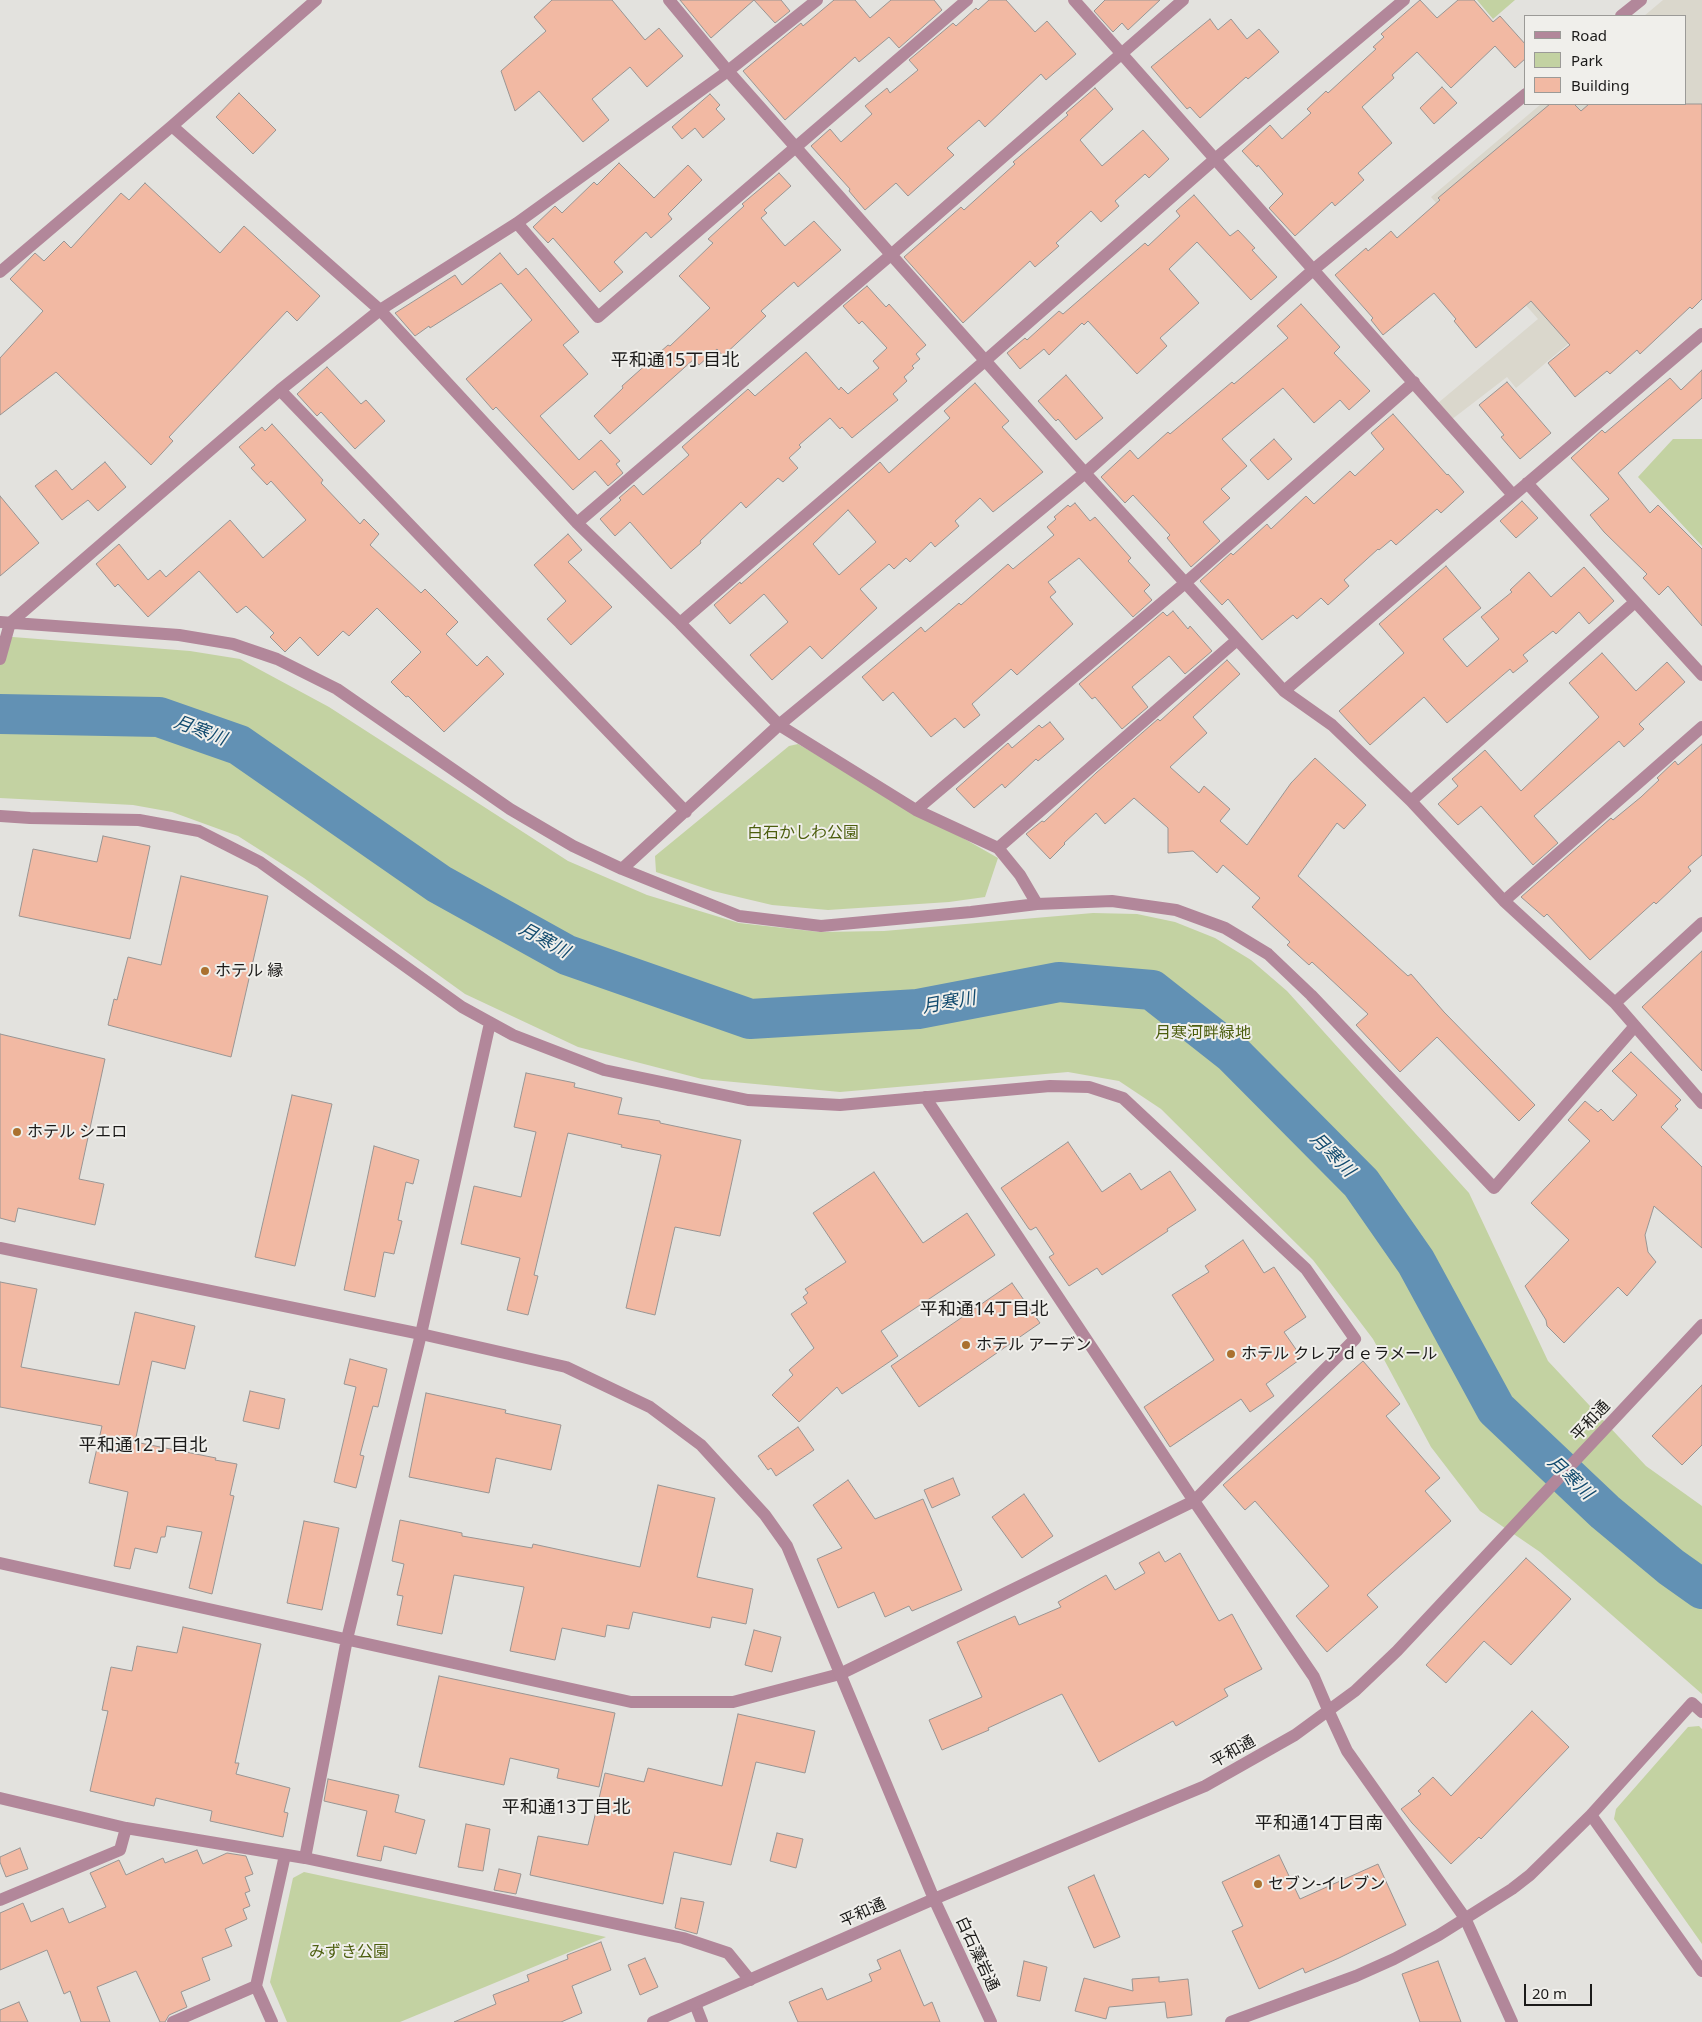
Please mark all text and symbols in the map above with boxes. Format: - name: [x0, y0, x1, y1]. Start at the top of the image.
- legend: [1524, 15, 1687, 105]
- text: Road: [1571, 25, 1607, 45]
- text: Park: [1571, 50, 1603, 70]
- text: Building: [1571, 75, 1629, 95]
- district label: 平和通15丁目北: [611, 350, 739, 372]
- water label: 月寒川: [171, 712, 229, 750]
- park label: 白石かしわ公園: [747, 823, 859, 843]
- water label: 月寒川: [515, 919, 573, 963]
- place label: ホテル 縁: [215, 961, 283, 981]
- marker: ホテル 縁: [199, 965, 211, 977]
- water label: 月寒川: [921, 988, 977, 1018]
- park label: 月寒河畔緑地: [1155, 1023, 1251, 1043]
- place label: ホテル シエロ: [27, 1122, 127, 1142]
- marker: ホテル シエロ: [11, 1126, 23, 1138]
- water label: 月寒川: [1305, 1128, 1359, 1182]
- district label: 平和通14丁目北: [920, 1299, 1048, 1321]
- place label: ホテル アーデン: [976, 1335, 1091, 1355]
- marker: ホテル アーデン: [960, 1339, 972, 1351]
- place label: ホテル クレアｄｅラメール: [1241, 1344, 1437, 1364]
- marker: ホテル クレアｄｅラメール: [1225, 1348, 1237, 1360]
- street label: 平和通: [1568, 1397, 1614, 1445]
- district label: 平和通12丁目北: [79, 1435, 207, 1457]
- water label: 月寒川: [1543, 1452, 1597, 1504]
- street label: 平和通: [1207, 1732, 1259, 1772]
- district label: 平和通13丁目北: [502, 1797, 630, 1819]
- district label: 平和通14丁目南: [1255, 1813, 1383, 1835]
- place label: セブン-イレブン: [1268, 1874, 1385, 1894]
- marker: セブン-イレブン: [1252, 1878, 1264, 1890]
- street label: 平和通: [837, 1894, 889, 1932]
- street label: 白石藻岩通: [951, 1914, 1003, 1994]
- park label: みずき公園: [309, 1942, 389, 1962]
- scale bar: [1527, 1974, 1594, 2006]
- text: 20 m: [1532, 1983, 1567, 2003]

